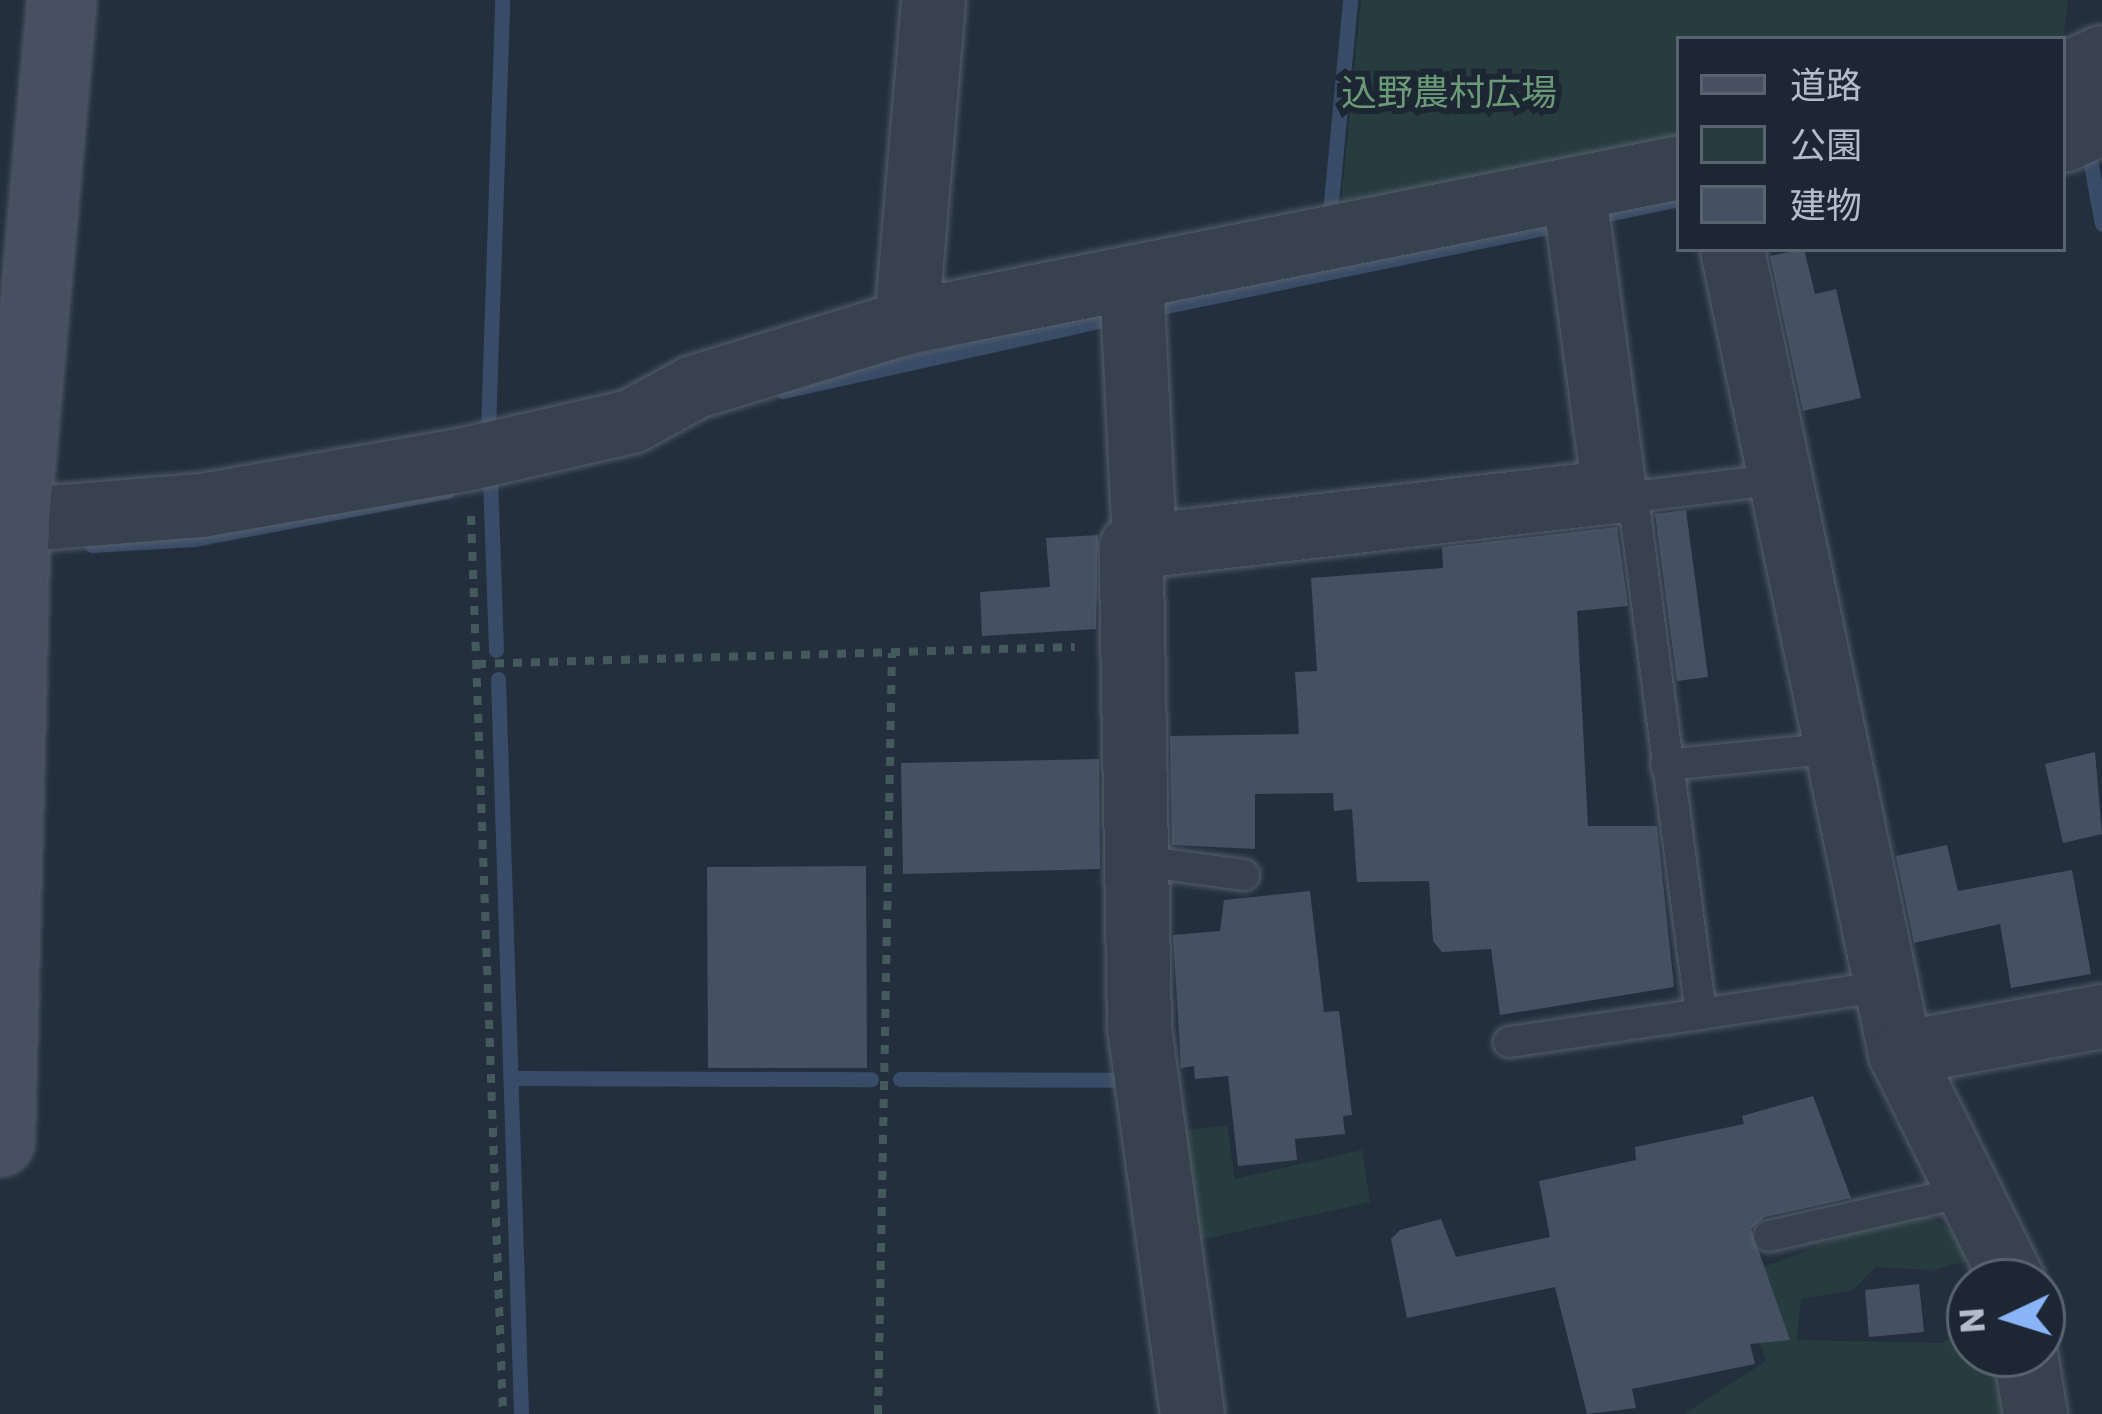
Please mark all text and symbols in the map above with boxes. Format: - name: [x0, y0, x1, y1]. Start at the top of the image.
- legend: [1676, 36, 2066, 252]
- text: 道路: [1790, 60, 1862, 111]
- park label: 込野農村広場: [1341, 71, 1557, 115]
- text: 公園: [1790, 120, 1862, 171]
- text: 建物: [1790, 180, 1862, 231]
- north arrow: [1946, 1258, 2066, 1378]
- text: N: [1948, 1306, 1997, 1334]

